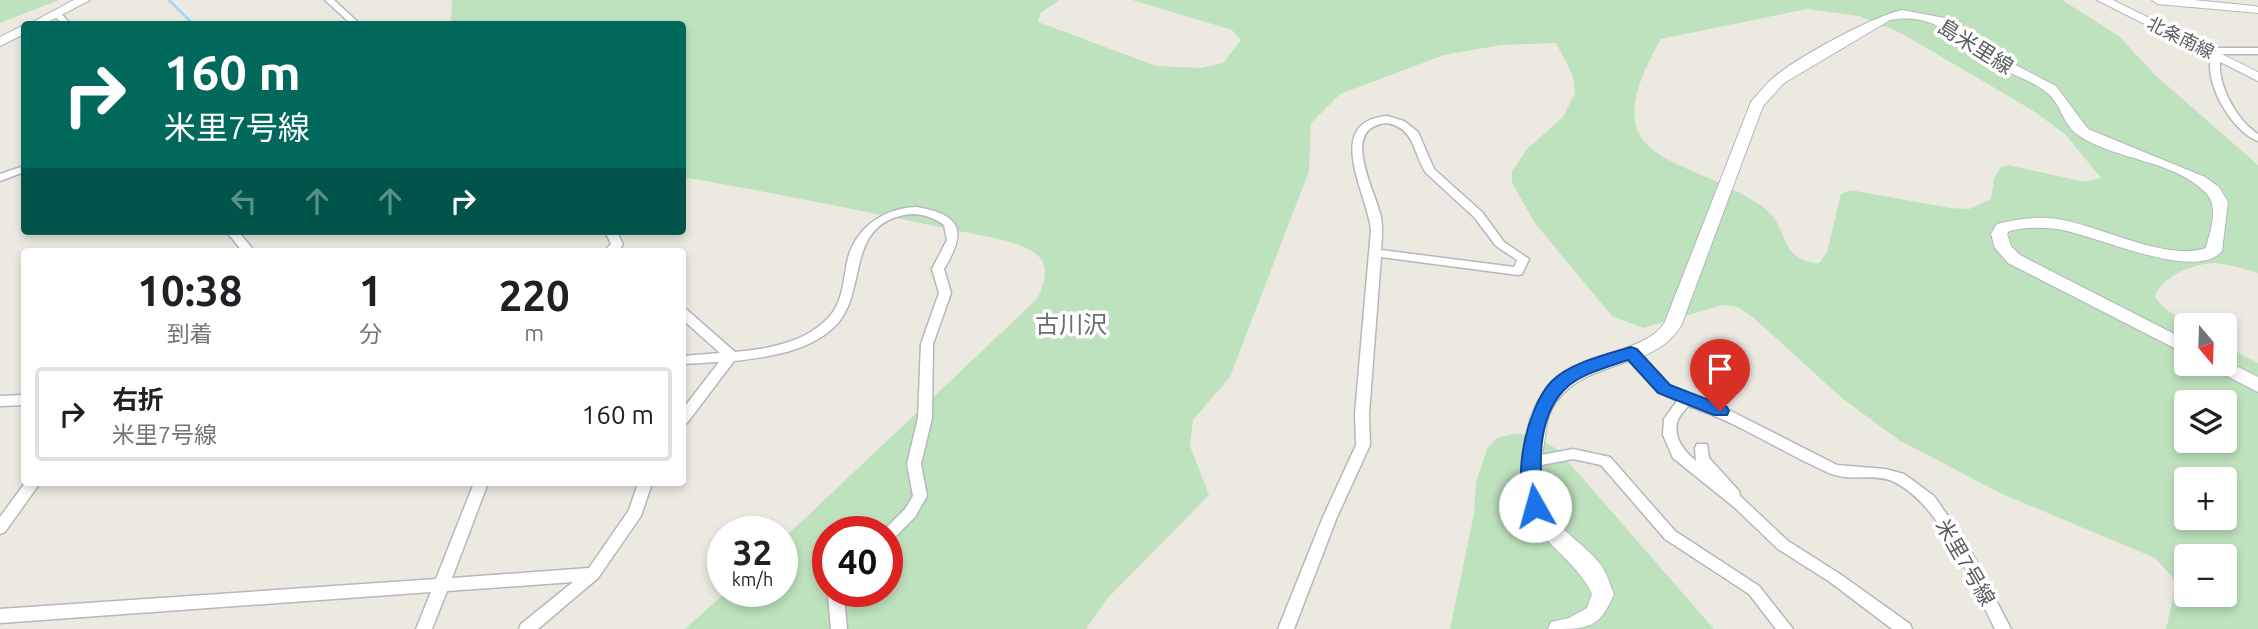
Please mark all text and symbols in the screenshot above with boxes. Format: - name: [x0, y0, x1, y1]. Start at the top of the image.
- street label: 北条南線: [2144, 12, 2218, 62]
- street label: 島米里線: [1934, 14, 2018, 78]
- text: 160 m: [164, 44, 301, 99]
- icon: right: [49, 49, 140, 140]
- text: 米里7号線: [164, 109, 310, 145]
- icon: left: [225, 182, 263, 220]
- icon: ahead: [298, 182, 336, 220]
- icon: ahead: [371, 182, 409, 220]
- icon: right: [444, 182, 482, 220]
- text: 10:38: [137, 267, 242, 314]
- text: 1: [359, 267, 382, 314]
- text: 220: [499, 272, 570, 319]
- district label: 古川沢: [1035, 311, 1107, 338]
- north arrow: [2174, 313, 2236, 376]
- map controls: [2174, 313, 2237, 607]
- text: m: [524, 320, 544, 345]
- text: 到着: [167, 321, 213, 346]
- text: 分: [359, 321, 382, 346]
- pin: [1690, 339, 1750, 411]
- icon: arrive: [1701, 350, 1739, 388]
- text: 右折: [112, 385, 164, 414]
- button: layers: [2174, 390, 2237, 453]
- icon: right: [53, 395, 91, 433]
- text: 160 m: [582, 400, 654, 429]
- text: 米里7号線: [112, 422, 217, 447]
- button: +: [2174, 467, 2237, 530]
- position arrow: [1498, 469, 1572, 543]
- street label: 米里7号線: [1932, 514, 2000, 610]
- speed limit sign: 40: [812, 516, 903, 607]
- text: 32: [733, 532, 772, 572]
- button: −: [2174, 544, 2237, 607]
- text: km/h: [732, 569, 773, 589]

